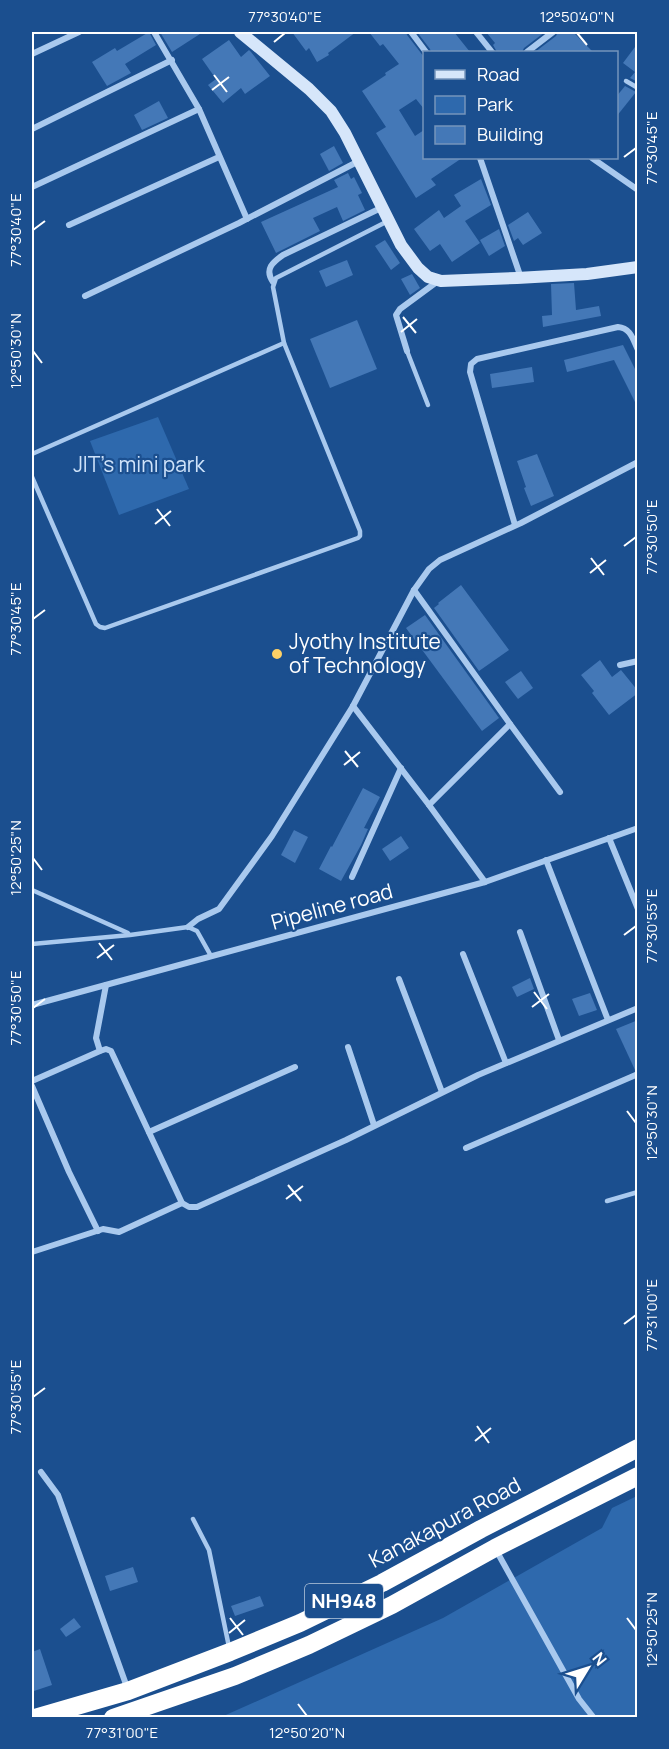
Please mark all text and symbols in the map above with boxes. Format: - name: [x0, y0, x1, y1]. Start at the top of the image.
- text: 77°30'40"E: [248, 6, 322, 27]
- text: 12°50'40"N: [540, 6, 614, 27]
- legend: [423, 51, 618, 159]
- text: Road: [477, 62, 520, 86]
- text: Park: [477, 92, 514, 116]
- text: 77°30'45"E: [641, 112, 662, 185]
- text: Building: [477, 122, 543, 146]
- text: 77°30'40"E: [5, 193, 26, 267]
- text: 12°50'30"N: [5, 313, 26, 389]
- park label: JIT's mini park: [73, 450, 205, 478]
- text: 77°30'50"E: [641, 499, 662, 575]
- text: 77°30'45"E: [5, 583, 26, 656]
- place label: Jyothy Institute of Technology: [289, 627, 441, 679]
- marker: Jyothy Institute of Technology: [270, 647, 284, 661]
- text: 12°50'25"N: [5, 820, 26, 896]
- street label: Pipeline road: [268, 876, 396, 936]
- text: 77°30'55"E: [641, 889, 662, 963]
- text: 77°30'50"E: [5, 970, 26, 1046]
- text: 12°50'30"N: [641, 1085, 662, 1161]
- text: 77°31'00"E: [641, 1279, 662, 1351]
- text: 77°30'55"E: [5, 1360, 26, 1434]
- street label: Kanakapura Road: [364, 1470, 525, 1574]
- road number: NH948: [305, 1584, 383, 1618]
- text: 12°50'25"N: [641, 1592, 662, 1668]
- north arrow: [558, 1638, 618, 1698]
- text: N: [588, 1647, 612, 1670]
- text: 77°31'00"E: [86, 1722, 158, 1743]
- text: 12°50'20"N: [269, 1722, 345, 1743]

